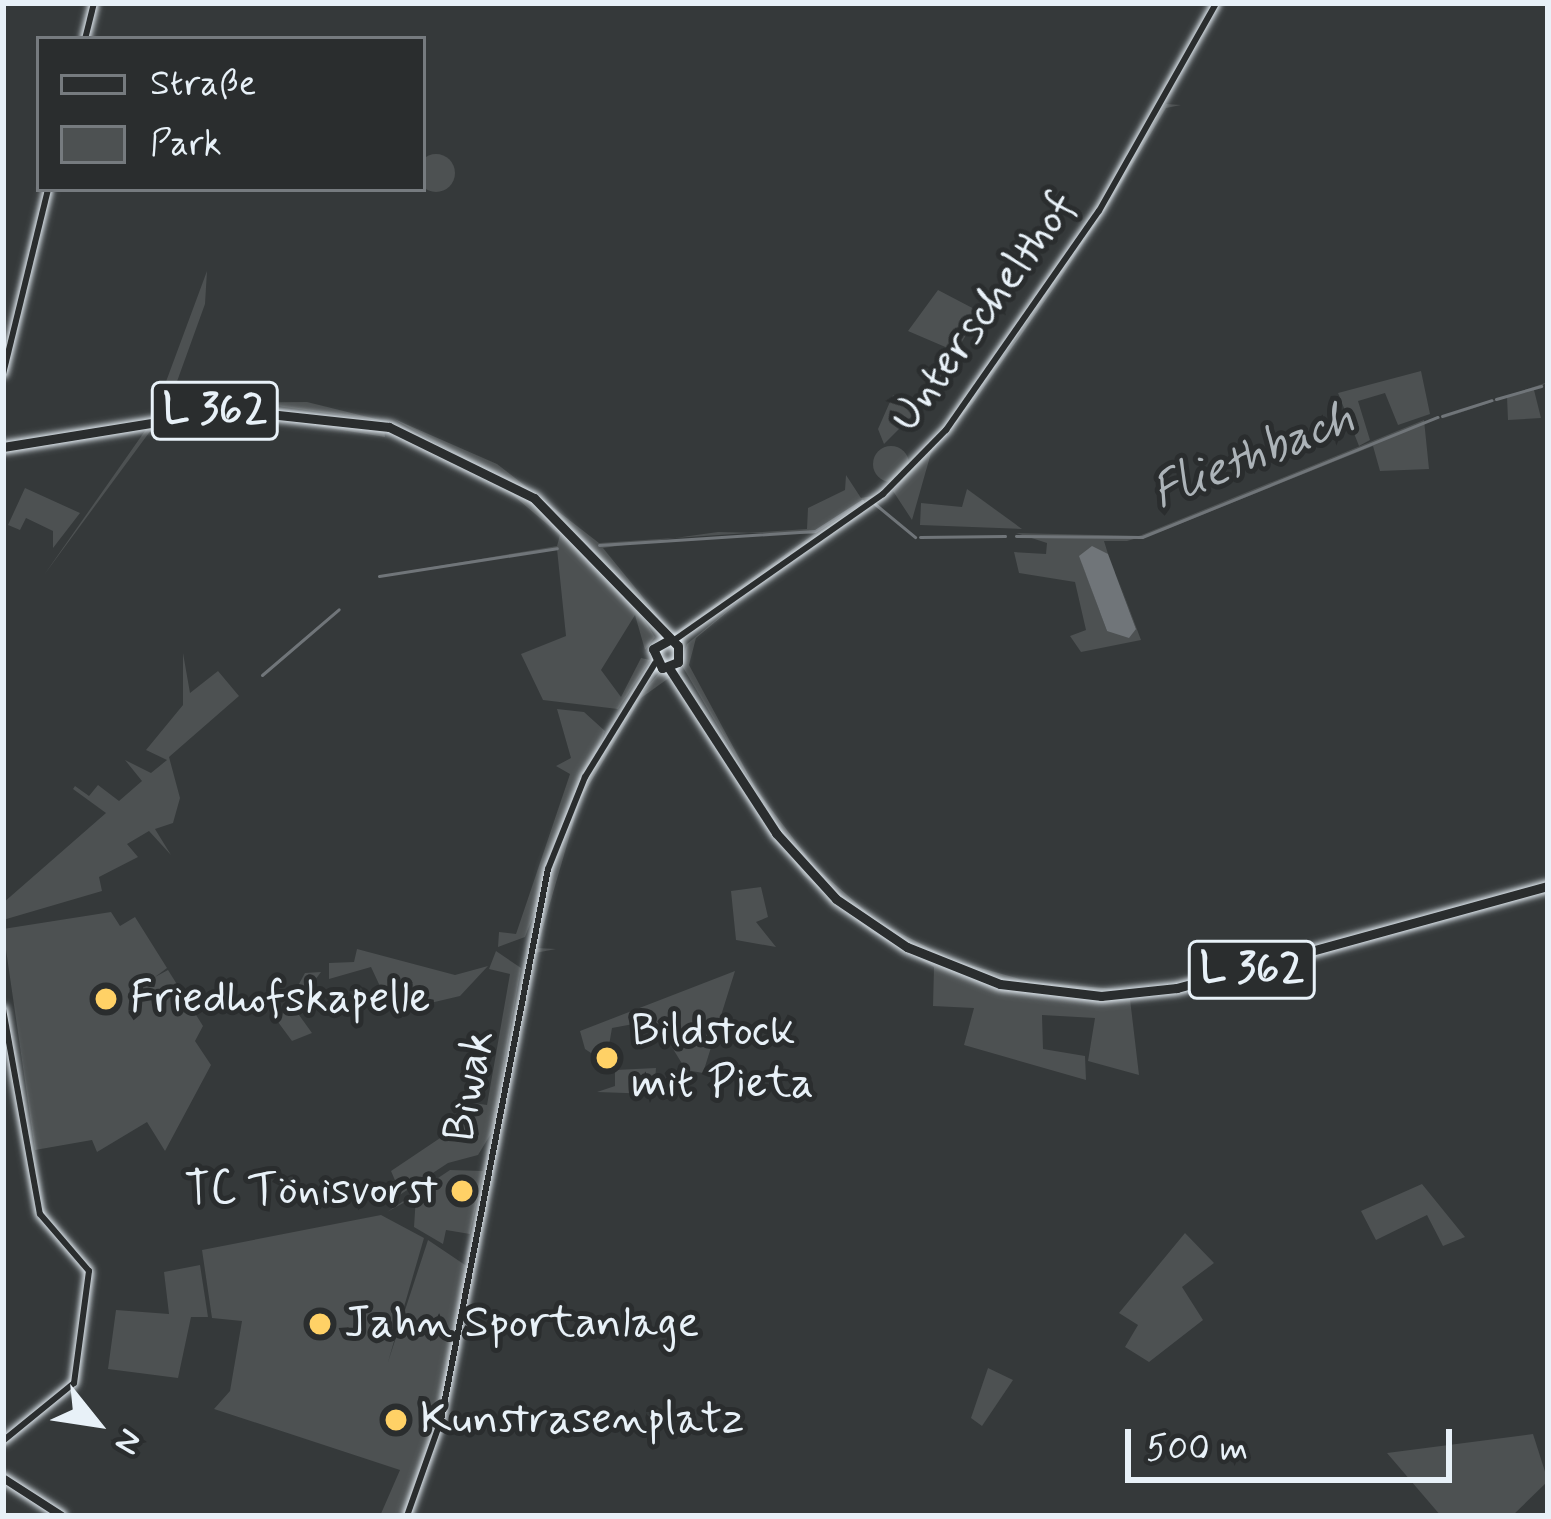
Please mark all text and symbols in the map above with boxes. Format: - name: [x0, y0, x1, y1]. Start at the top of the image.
- legend: [36, 36, 426, 192]
- text: Straße: [150, 61, 256, 108]
- text: Park: [150, 121, 222, 168]
- street label: Unterschelthof: [879, 181, 1089, 443]
- road number: L 362: [149, 375, 281, 447]
- water label: Fliethbach: [1143, 389, 1363, 523]
- road number: L 362: [1186, 934, 1318, 1006]
- place label: Friedhofskapelle: [130, 972, 430, 1026]
- marker: Friedhofskapelle: [93, 986, 119, 1012]
- place label: Bildstock mit Pieta: [631, 1005, 805, 1111]
- street label: Biwak: [433, 1026, 507, 1146]
- marker: Bildstock mit Pieta: [594, 1045, 620, 1071]
- place label: TC Tönisvorst: [188, 1164, 438, 1218]
- marker: TC Tönisvorst: [449, 1178, 475, 1204]
- place label: Jahn Sportanlage: [344, 1297, 699, 1351]
- marker: Jahn Sportanlage: [307, 1311, 333, 1337]
- north arrow: [36, 1363, 156, 1483]
- place label: Kunstrasenplatz: [420, 1393, 744, 1447]
- scale bar: [1131, 1405, 1458, 1479]
- marker: Kunstrasenplatz: [383, 1407, 409, 1433]
- text: N: [103, 1420, 152, 1462]
- text: 500 m: [1146, 1426, 1248, 1473]

